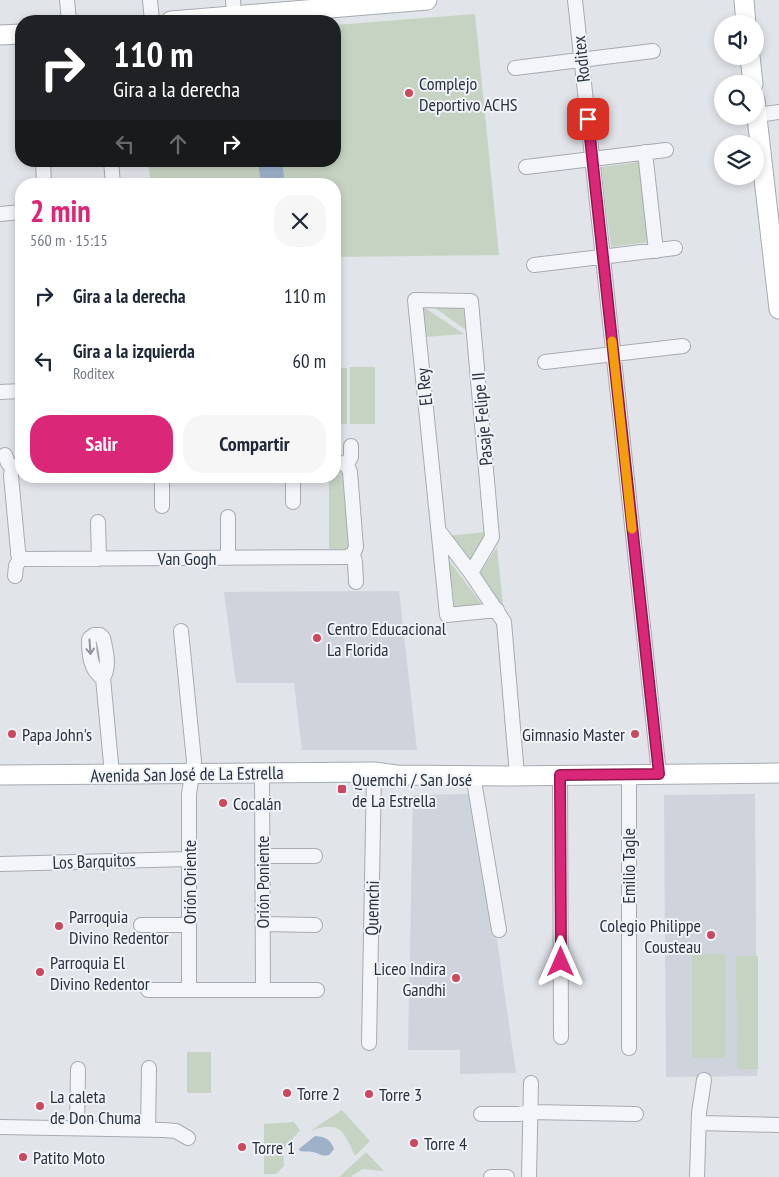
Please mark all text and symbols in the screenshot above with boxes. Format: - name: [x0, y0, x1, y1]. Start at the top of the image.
- map controls: [714, 15, 764, 185]
- button: sound: [714, 15, 764, 65]
- text: 110 m: [113, 31, 194, 77]
- street label: Roditex: [567, 34, 595, 83]
- icon: right: [30, 35, 95, 100]
- place label: Complejo Deportivo ACHS: [419, 72, 518, 116]
- text: Gira a la derecha: [113, 75, 240, 103]
- button: search: [714, 75, 764, 125]
- marker: Complejo Deportivo ACHS: [403, 87, 415, 99]
- pin: [567, 98, 609, 140]
- icon: arrive: [574, 105, 602, 133]
- icon: left: [111, 130, 139, 158]
- icon: ahead: [164, 130, 192, 158]
- icon: right: [217, 130, 245, 158]
- button: layers: [714, 135, 764, 185]
- text: 2 min: [30, 191, 91, 230]
- button: close: [274, 195, 326, 247]
- text: 560 m · 15:15: [30, 230, 108, 250]
- icon: right: [30, 282, 58, 310]
- text: Gira a la derecha: [73, 284, 186, 308]
- text: 110 m: [284, 284, 326, 308]
- text: Gira a la izquierda: [73, 339, 195, 363]
- icon: left: [30, 347, 58, 375]
- text: 60 m: [293, 349, 326, 373]
- text: Roditex: [73, 363, 115, 383]
- street label: El Rey: [411, 367, 437, 407]
- street label: Pasaje Felipe II: [466, 371, 498, 467]
- button: Salir: [30, 415, 173, 473]
- button: Compartir: [183, 415, 326, 473]
- street label: Van Gogh: [157, 547, 216, 570]
- place label: Centro Educacional La Florida: [327, 617, 447, 661]
- marker: Centro Educacional La Florida: [311, 632, 323, 644]
- one-way arrow: [86, 638, 95, 654]
- place label: Papa John's: [22, 723, 92, 746]
- place label: Gimnasio Master: [522, 723, 625, 746]
- marker: Papa John's: [6, 728, 18, 740]
- marker: Gimnasio Master: [629, 728, 641, 740]
- street label: Avenida San José de La Estrella: [90, 761, 284, 787]
- place label: Quemchi / San José de La Estrella: [352, 768, 472, 812]
- marker: Quemchi / San José de La Estrella: [336, 783, 348, 795]
- place label: Cocalán: [233, 792, 281, 815]
- marker: Cocalán: [217, 797, 229, 809]
- street label: Emilio Tagle: [617, 828, 640, 904]
- street label: Orión Poniente: [251, 836, 274, 928]
- street label: Orión Oriente: [178, 840, 201, 924]
- street label: Los Barquitos: [52, 848, 136, 874]
- street label: Quemchi: [360, 880, 384, 936]
- place label: Parroquia Divino Redentor: [69, 905, 169, 949]
- place label: Colegio Philippe Cousteau: [600, 914, 701, 958]
- marker: Parroquia Divino Redentor: [53, 920, 65, 932]
- marker: Colegio Philippe Cousteau: [705, 929, 717, 941]
- position arrow: [534, 935, 586, 987]
- place label: Parroquia El Divino Redentor: [50, 951, 150, 995]
- place label: Liceo Indira Gandhi: [374, 957, 446, 1001]
- marker: Parroquia El Divino Redentor: [34, 966, 46, 978]
- marker: Liceo Indira Gandhi: [450, 972, 462, 984]
- place label: Torre 2: [297, 1082, 340, 1105]
- place label: Torre 3: [379, 1083, 422, 1106]
- place label: La caleta de Don Chuma: [50, 1085, 141, 1129]
- marker: Torre 2: [281, 1087, 293, 1099]
- marker: Torre 3: [363, 1088, 375, 1100]
- marker: La caleta de Don Chuma: [34, 1100, 46, 1112]
- place label: Torre 4: [424, 1132, 467, 1155]
- place label: Torre 1: [252, 1136, 295, 1159]
- marker: Torre 4: [408, 1137, 420, 1149]
- marker: Torre 1: [236, 1141, 248, 1153]
- place label: Patito Moto: [33, 1146, 105, 1169]
- marker: Patito Moto: [17, 1151, 29, 1163]

